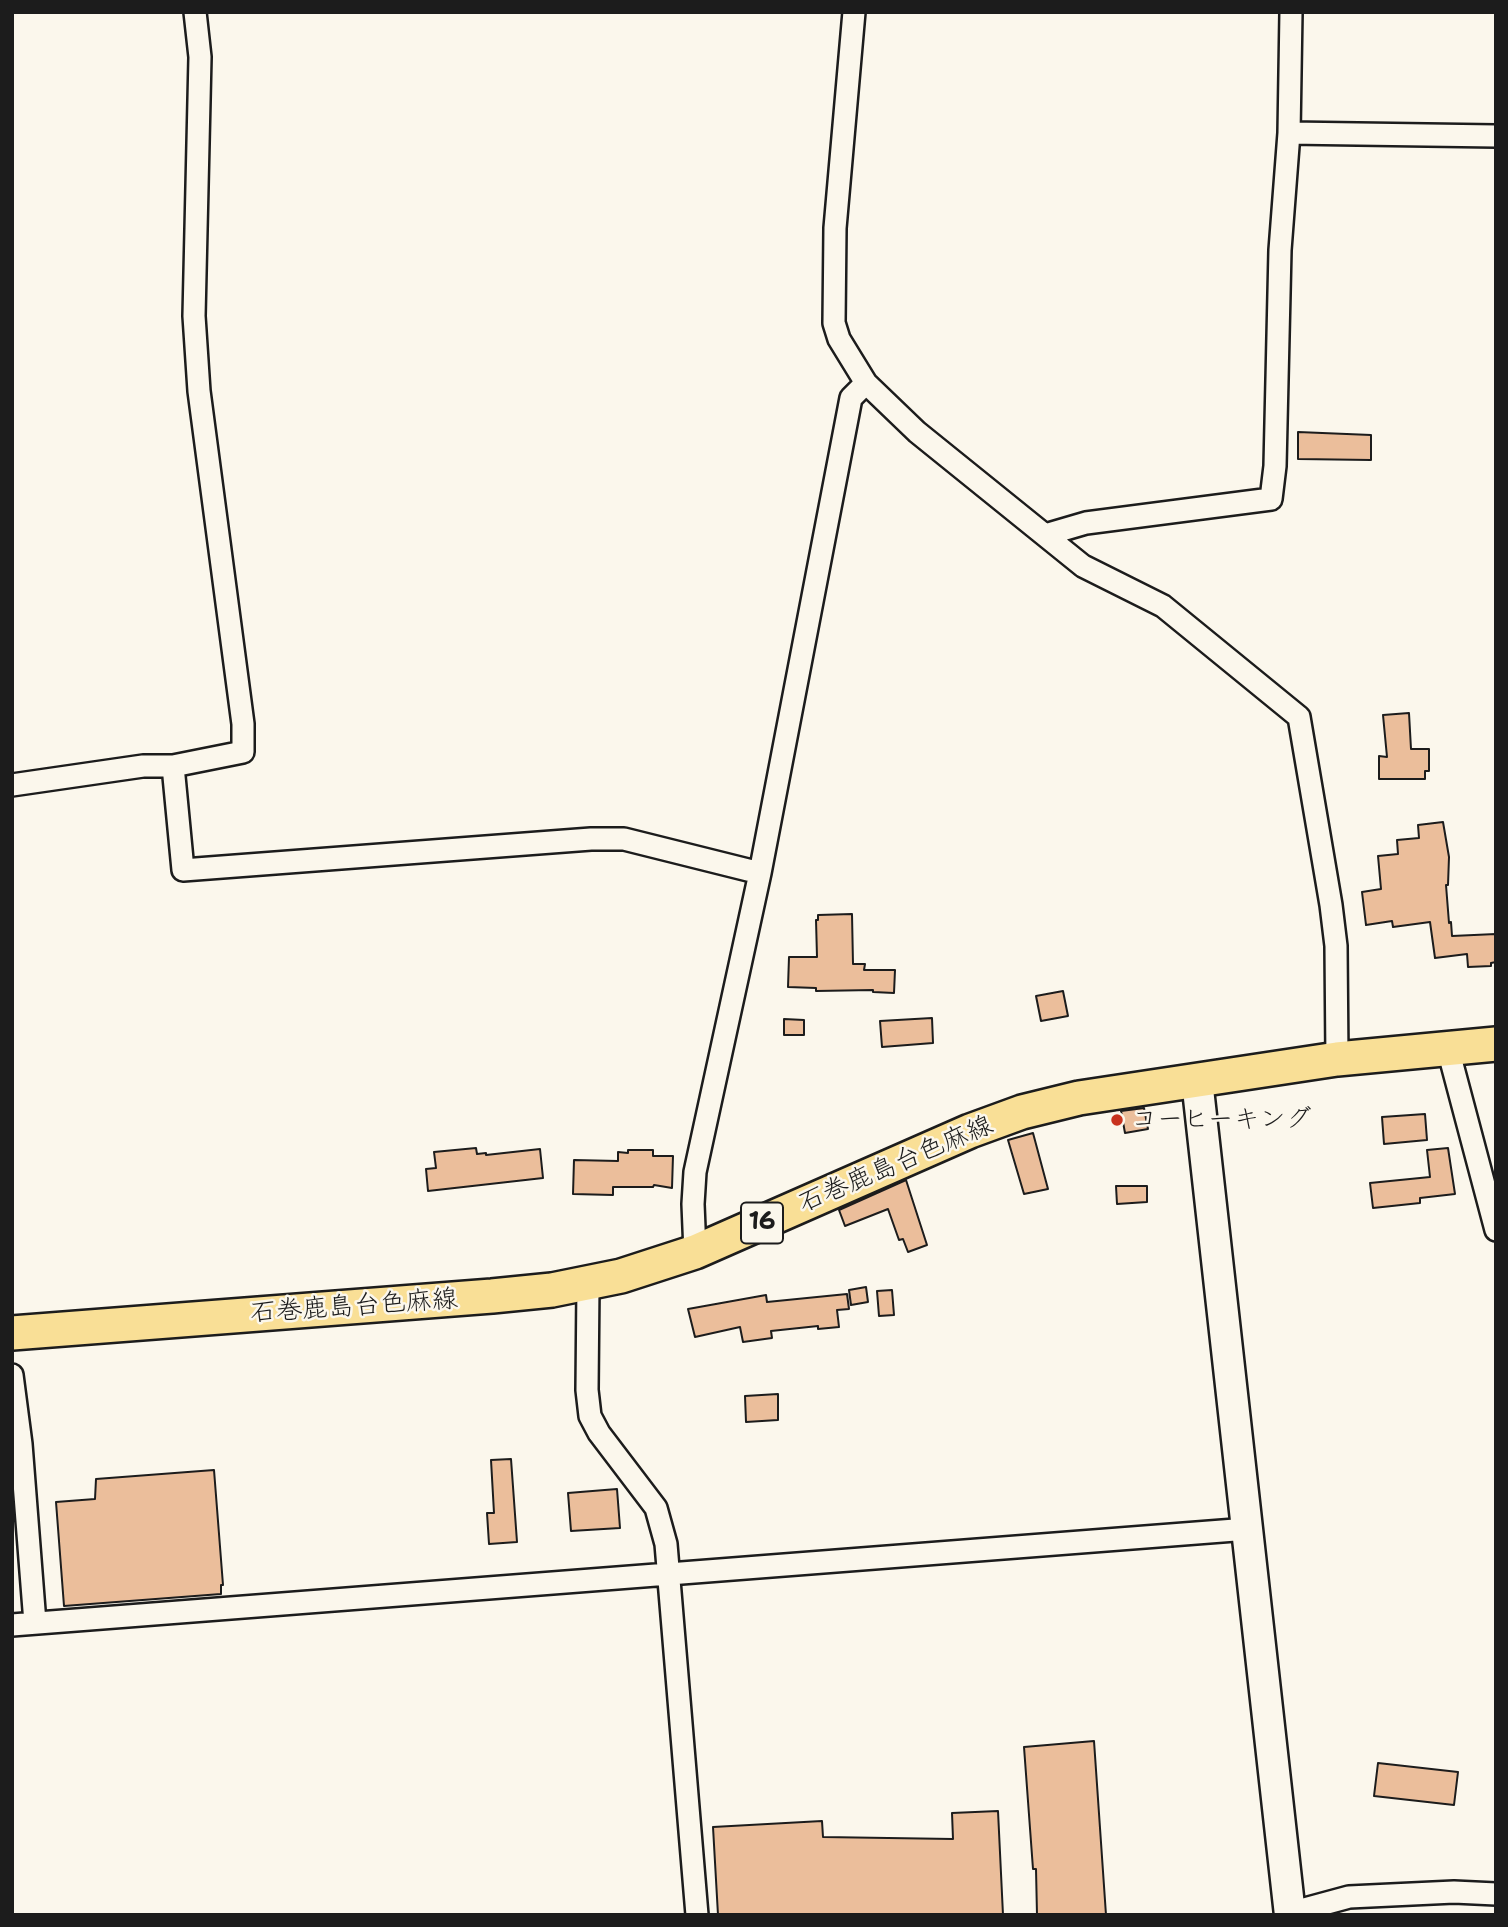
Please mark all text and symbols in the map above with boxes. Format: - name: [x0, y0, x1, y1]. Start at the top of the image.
- place label: コーヒーキング: [1131, 1104, 1311, 1136]
- street label: 石巻鹿島台色麻線: [794, 1110, 998, 1220]
- marker: コーヒーキング: [1109, 1112, 1125, 1128]
- road number: 16: [741, 1203, 783, 1244]
- street label: 石巻鹿島台色麻線: [249, 1284, 459, 1330]

